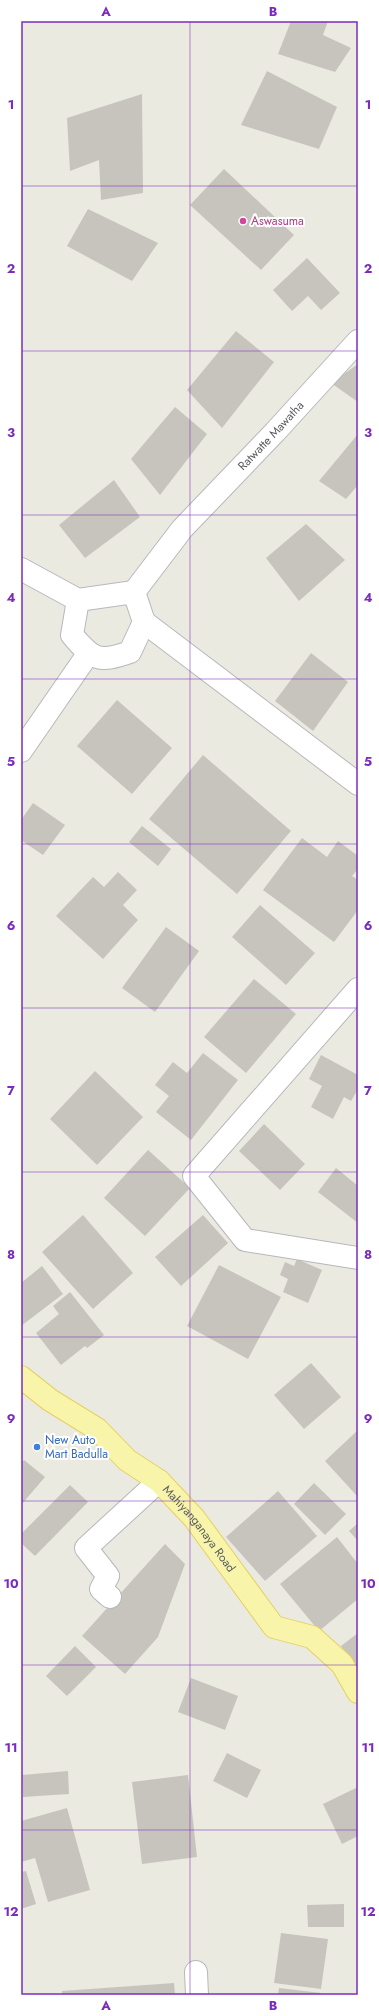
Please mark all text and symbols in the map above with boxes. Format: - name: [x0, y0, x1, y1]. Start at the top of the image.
- text: A: [100, 2, 111, 21]
- text: B: [269, 2, 278, 21]
- text: 1: [8, 95, 14, 114]
- text: 1: [365, 95, 371, 114]
- place label: Aswasuma: [251, 212, 304, 230]
- marker: Aswasuma: [238, 216, 248, 226]
- text: 2: [7, 259, 15, 278]
- text: 2: [364, 259, 372, 278]
- street label: Ratwatte Mawatha: [234, 397, 308, 474]
- text: 3: [7, 423, 15, 442]
- text: 3: [364, 423, 372, 442]
- text: 4: [6, 588, 16, 607]
- text: 4: [363, 588, 373, 607]
- text: 5: [7, 752, 15, 771]
- text: 5: [364, 752, 372, 771]
- text: 6: [7, 916, 16, 935]
- text: 6: [364, 916, 373, 935]
- text: 7: [7, 1081, 15, 1100]
- text: 7: [364, 1081, 372, 1100]
- text: 8: [7, 1245, 15, 1264]
- text: 8: [364, 1245, 372, 1264]
- text: 9: [7, 1409, 16, 1428]
- text: 9: [364, 1409, 373, 1428]
- place label: New Auto Mart Badulla: [45, 1431, 108, 1463]
- marker: New Auto Mart Badulla: [32, 1442, 42, 1452]
- street label: Mahiyanganaya Road: [158, 1481, 240, 1576]
- text: 10: [3, 1574, 19, 1593]
- text: 10: [360, 1574, 376, 1593]
- text: 11: [4, 1738, 18, 1757]
- text: 11: [361, 1738, 375, 1757]
- text: 12: [3, 1902, 19, 1921]
- text: 12: [360, 1902, 376, 1921]
- text: A: [100, 1996, 111, 2015]
- text: B: [269, 1996, 278, 2015]

